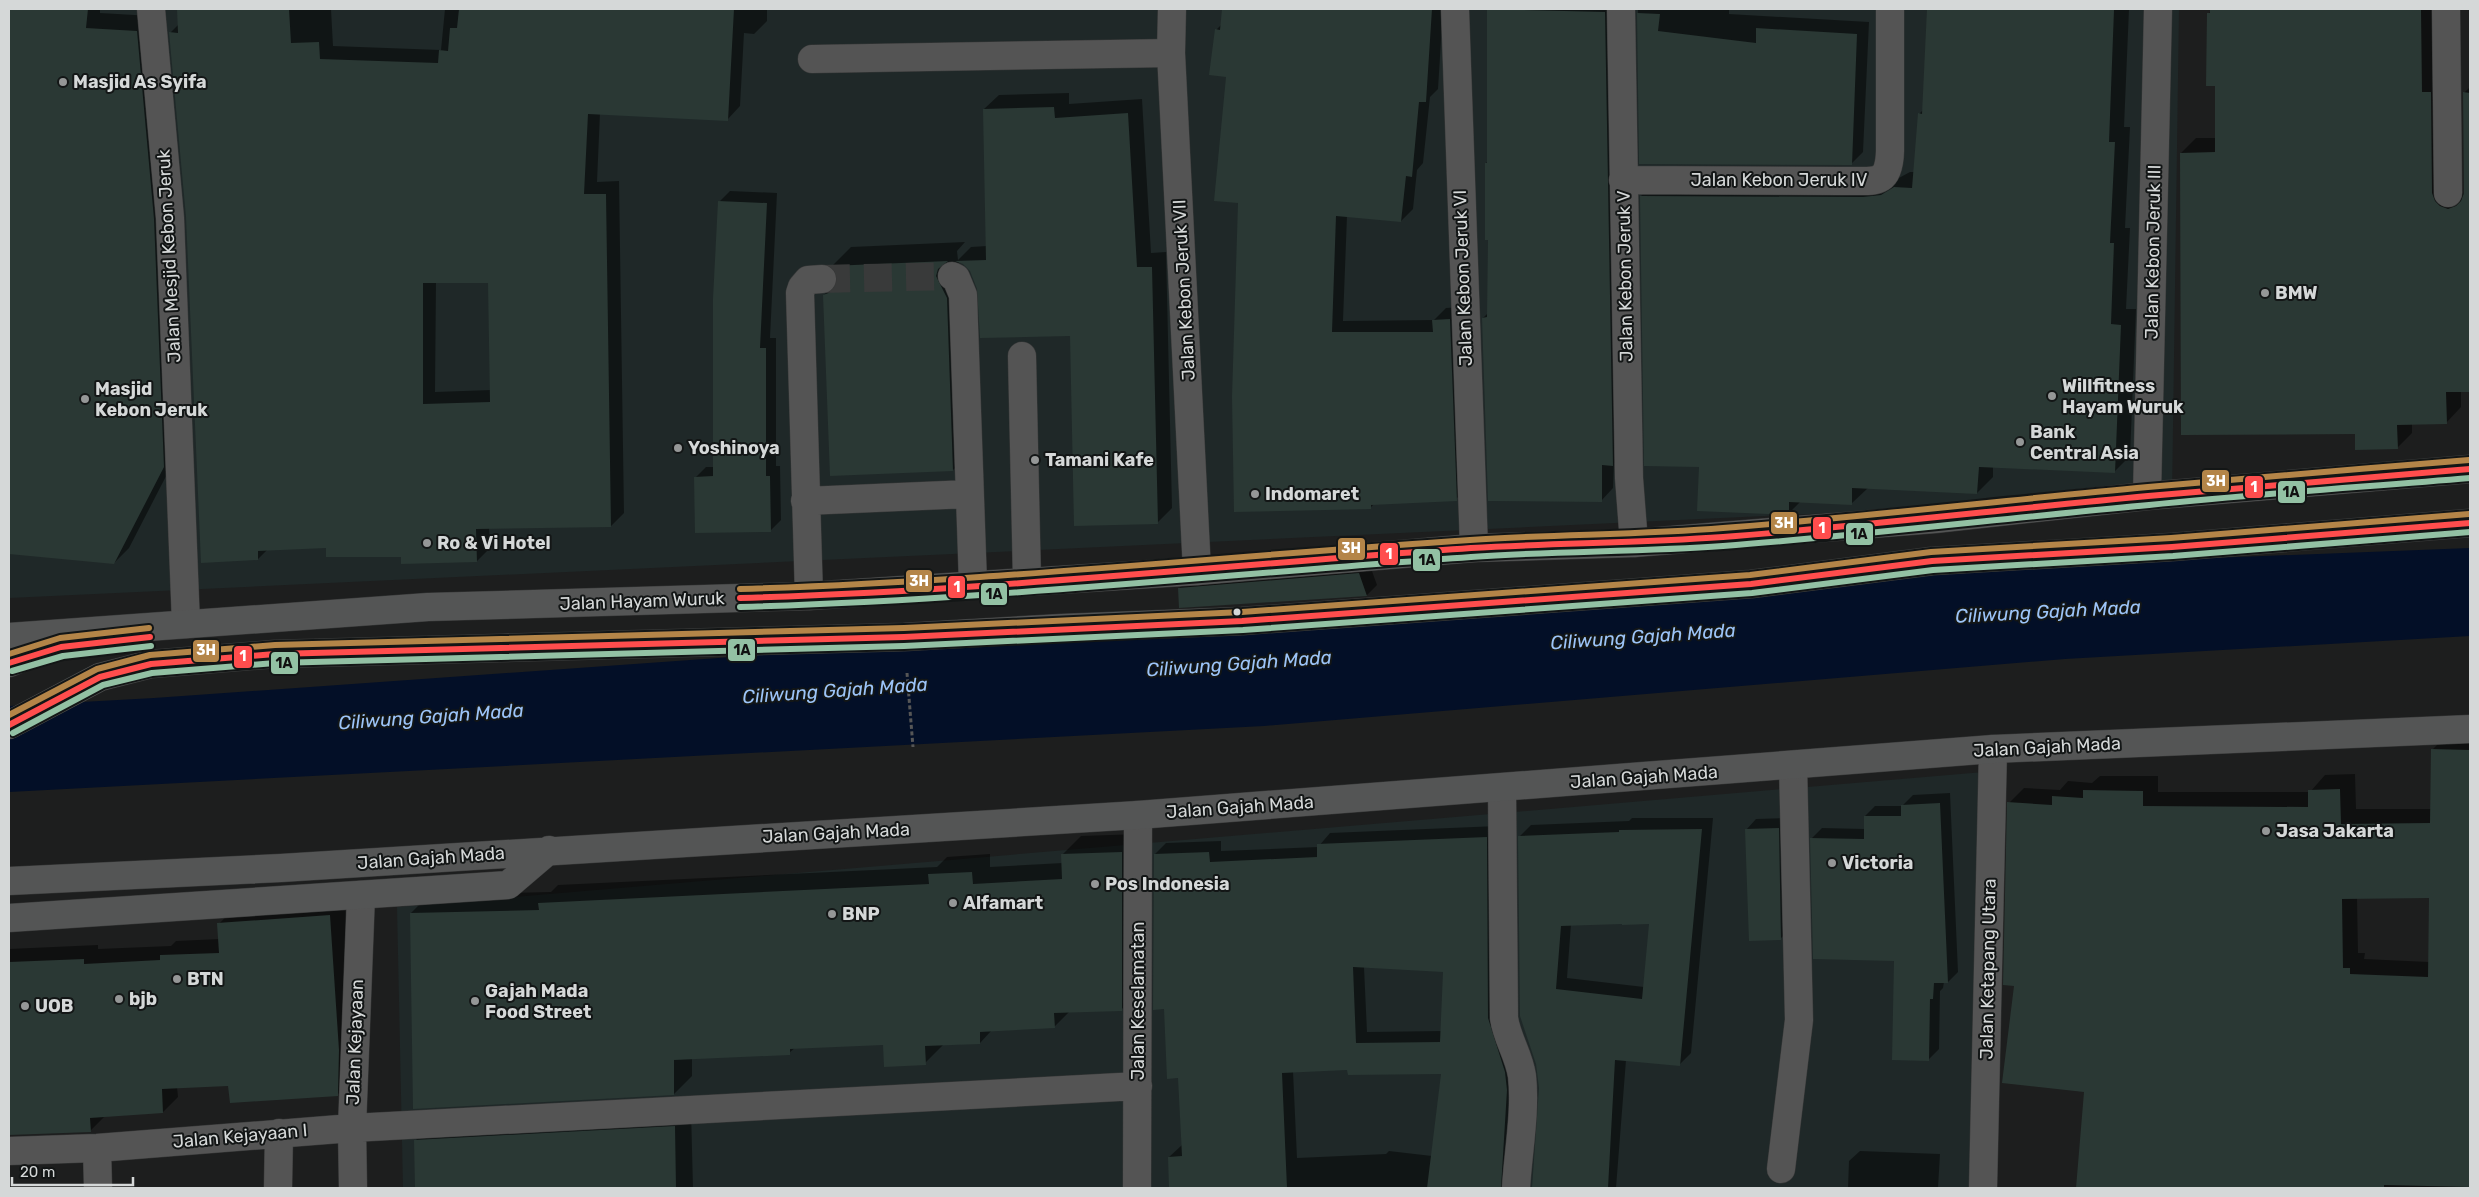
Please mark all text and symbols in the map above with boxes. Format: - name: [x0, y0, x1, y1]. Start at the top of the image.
- place label: Masjid As Syifa: [73, 71, 207, 93]
- marker: Masjid As Syifa: [57, 76, 69, 88]
- street label: Jalan Mesjid Kebon Jeruk: [152, 148, 186, 363]
- street label: Jalan Kebon Jeruk III: [2140, 164, 2166, 340]
- street label: Jalan Kebon Jeruk IV: [1690, 169, 1868, 191]
- street label: Jalan Kebon Jeruk VI: [1449, 189, 1477, 367]
- street label: Jalan Kebon Jeruk V: [1613, 190, 1637, 362]
- street label: Jalan Kebon Jeruk VII: [1168, 199, 1200, 381]
- place label: BMW: [2275, 282, 2318, 304]
- marker: BMW: [2259, 287, 2271, 299]
- place label: Willfitness Hayam Wuruk: [2062, 375, 2184, 418]
- place label: Masjid Kebon Jeruk: [95, 378, 208, 421]
- marker: Willfitness Hayam Wuruk: [2046, 390, 2058, 402]
- marker: Masjid Kebon Jeruk: [79, 393, 91, 405]
- place label: Bank Central Asia: [2030, 421, 2139, 464]
- marker: Bank Central Asia: [2014, 436, 2026, 448]
- place label: Yoshinoya: [688, 437, 780, 459]
- marker: Yoshinoya: [672, 442, 684, 454]
- place label: Tamani Kafe: [1045, 449, 1154, 471]
- marker: Tamani Kafe: [1029, 454, 1041, 466]
- line badge: 3H: [2201, 469, 2230, 493]
- text: 3H: [2206, 473, 2226, 490]
- line badge: 1: [2244, 475, 2264, 499]
- text: 1: [2251, 479, 2258, 496]
- line badge: 1A: [2277, 480, 2306, 504]
- place label: Indomaret: [1265, 483, 1359, 505]
- text: 1A: [2283, 484, 2299, 501]
- marker: Indomaret: [1249, 488, 1261, 500]
- line badge: 3H: [1770, 511, 1798, 535]
- text: 3H: [1774, 515, 1794, 532]
- line badge: 1: [1812, 516, 1832, 540]
- text: 1: [1819, 520, 1826, 537]
- line badge: 1A: [1845, 522, 1874, 546]
- text: 1A: [1851, 526, 1867, 543]
- place label: Ro & Vi Hotel: [437, 532, 551, 554]
- marker: Ro & Vi Hotel: [421, 537, 433, 549]
- line badge: 3H: [1337, 537, 1366, 561]
- text: 3H: [1341, 540, 1361, 557]
- line badge: 1: [1379, 542, 1399, 566]
- text: 1: [1386, 546, 1393, 563]
- line badge: 1A: [1412, 548, 1441, 572]
- text: 1A: [1419, 552, 1435, 569]
- line badge: 3H: [905, 569, 933, 593]
- text: 3H: [909, 573, 929, 590]
- line badge: 1: [947, 575, 966, 599]
- text: 1: [954, 579, 961, 596]
- line badge: 1A: [980, 582, 1008, 606]
- text: 1A: [986, 586, 1002, 603]
- street label: Jalan Hayam Wuruk: [559, 587, 726, 615]
- water label: Ciliwung Gajah Mada: [1955, 595, 2141, 628]
- unlabelled marker: [1232, 607, 1242, 617]
- water label: Ciliwung Gajah Mada: [1550, 619, 1737, 654]
- line badge: 1A: [727, 638, 756, 662]
- line badge: 3H: [192, 639, 220, 663]
- text: 3H: [196, 642, 216, 659]
- text: 1A: [734, 642, 750, 659]
- line badge: 1: [233, 645, 253, 669]
- water label: Ciliwung Gajah Mada: [1146, 646, 1333, 681]
- text: 1: [240, 648, 247, 665]
- line badge: 1A: [270, 651, 299, 675]
- text: 1A: [276, 655, 292, 672]
- water label: Ciliwung Gajah Mada: [742, 673, 929, 708]
- water label: Ciliwung Gajah Mada: [338, 699, 525, 734]
- street label: Jalan Gajah Mada: [1973, 732, 2121, 762]
- street label: Jalan Gajah Mada: [1569, 761, 1719, 793]
- street label: Jalan Gajah Mada: [1165, 791, 1315, 823]
- street label: Jalan Gajah Mada: [762, 818, 910, 848]
- place label: Jasa Jakarta: [2276, 820, 2394, 842]
- marker: Jasa Jakarta: [2260, 825, 2272, 837]
- street label: Jalan Gajah Mada: [356, 842, 506, 874]
- place label: Victoria: [1842, 852, 1913, 874]
- marker: Victoria: [1826, 857, 1838, 869]
- place label: Pos Indonesia: [1105, 873, 1230, 895]
- marker: Pos Indonesia: [1089, 878, 1101, 890]
- street label: Jalan Ketapang Utara: [1975, 878, 2001, 1060]
- place label: Alfamart: [963, 892, 1043, 914]
- marker: Alfamart: [947, 897, 959, 909]
- place label: BNP: [842, 903, 880, 925]
- marker: BNP: [826, 908, 838, 920]
- street label: Jalan Keselamatan: [1127, 922, 1149, 1080]
- place label: BTN: [187, 968, 224, 990]
- marker: BTN: [171, 973, 183, 985]
- street label: Jalan Kejayaan: [342, 979, 368, 1105]
- place label: Gajah Mada Food Street: [485, 980, 591, 1023]
- place label: bjb: [129, 988, 157, 1010]
- marker: bjb: [113, 993, 125, 1005]
- place label: UOB: [35, 995, 74, 1017]
- marker: Gajah Mada Food Street: [469, 995, 481, 1007]
- marker: UOB: [19, 1000, 31, 1012]
- street label: Jalan Kejayaan I: [172, 1119, 308, 1153]
- scale bar: [12, 1154, 134, 1186]
- text: 20 m: [20, 1163, 55, 1181]

